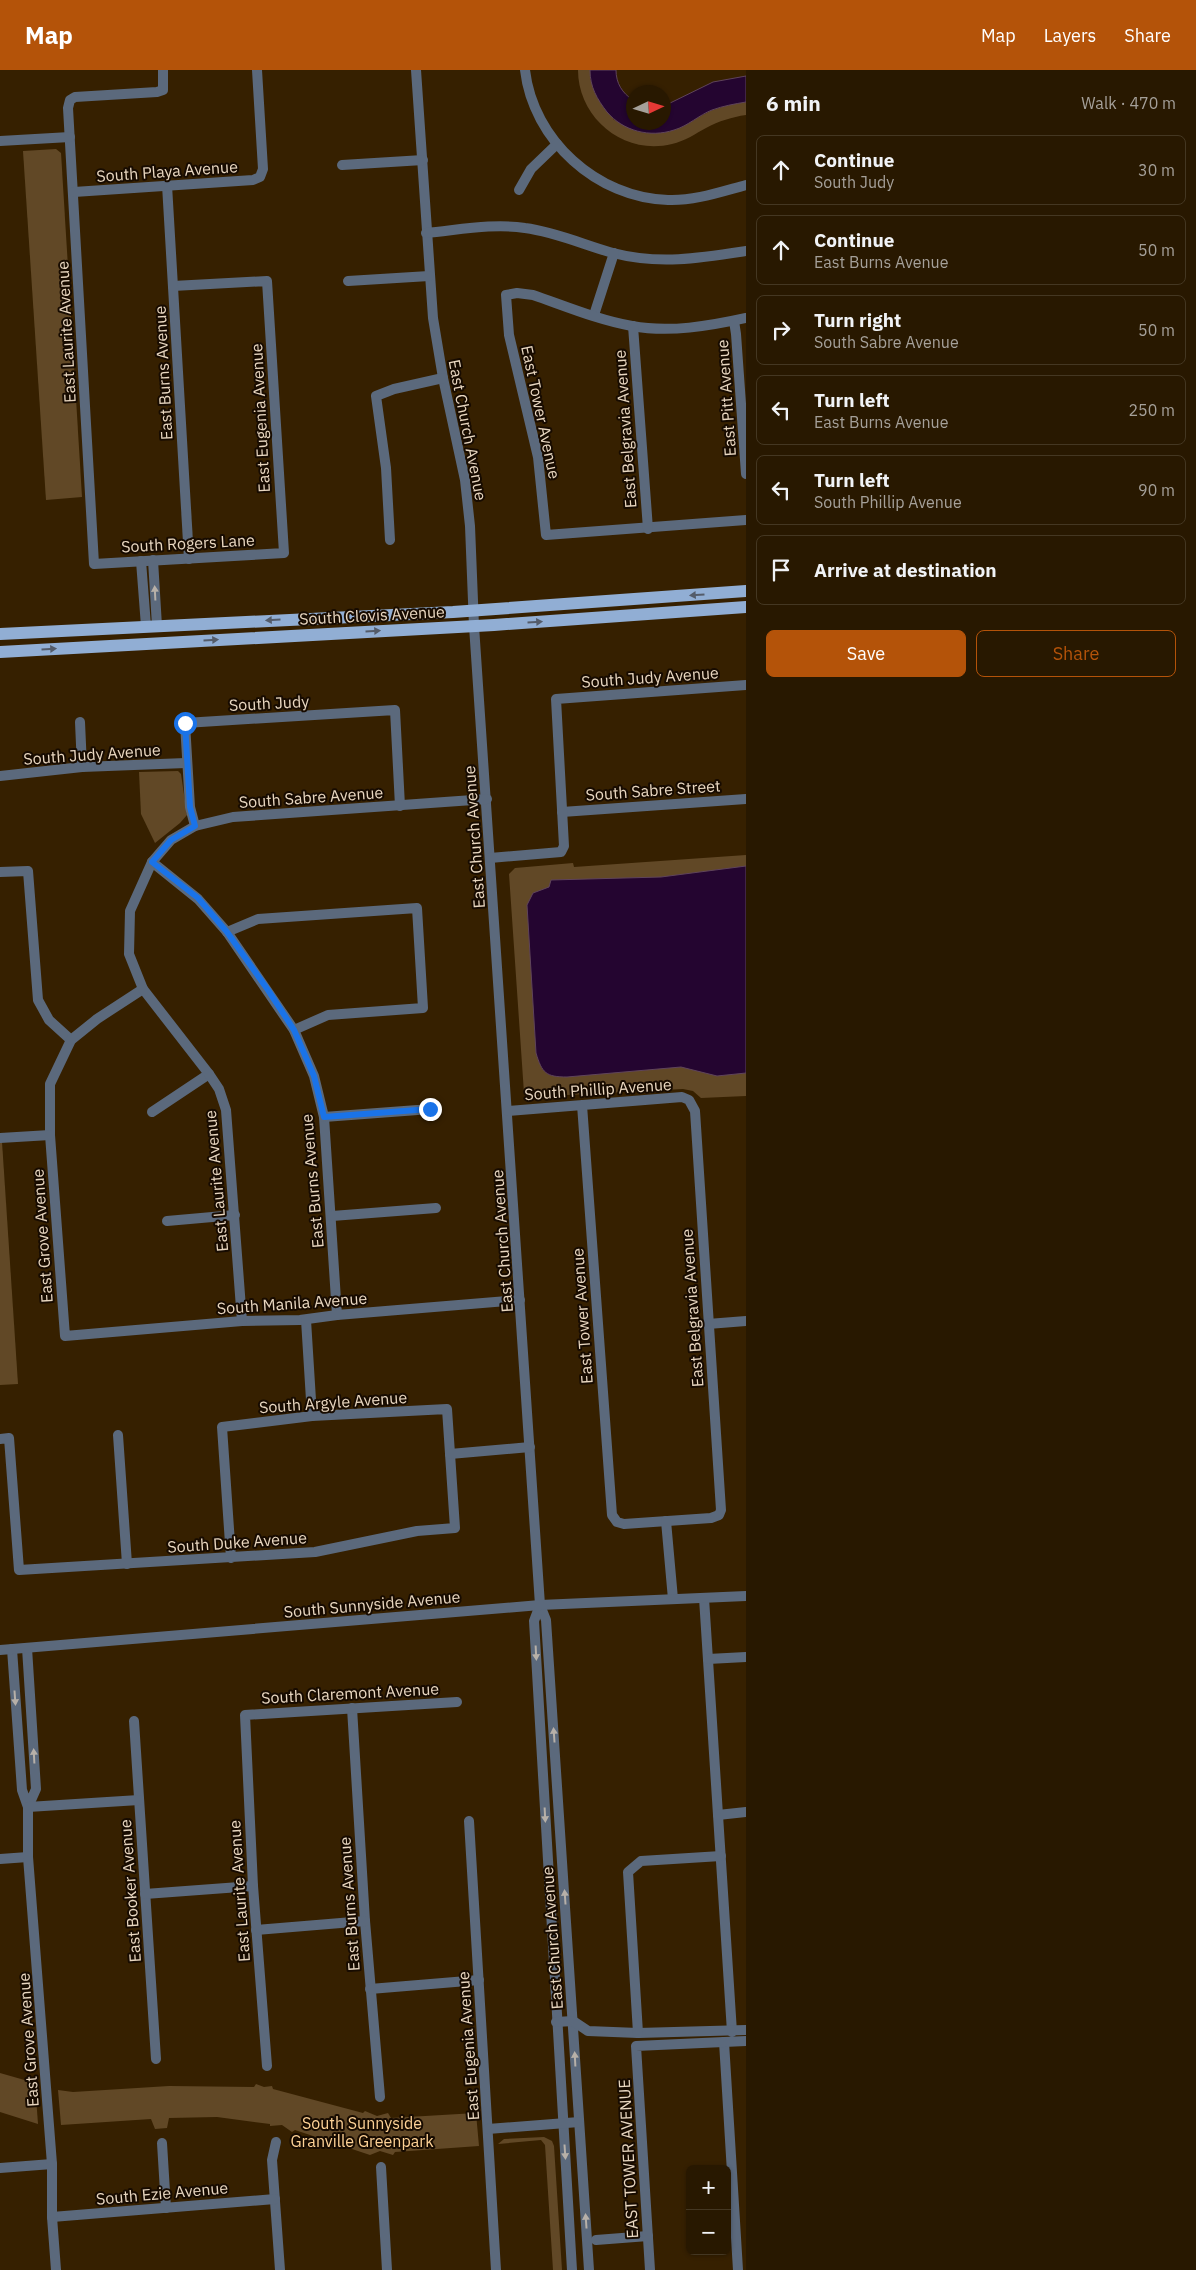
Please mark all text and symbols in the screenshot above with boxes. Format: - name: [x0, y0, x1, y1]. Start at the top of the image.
- text: Map: [25, 19, 73, 51]
- text: Map: [981, 24, 1016, 47]
- text: Layers: [1044, 24, 1096, 47]
- text: Share: [1124, 24, 1171, 47]
- north arrow: [626, 85, 671, 130]
- text: 6 min: [766, 89, 821, 117]
- text: Walk · 470 m: [1081, 93, 1176, 113]
- text: Continue: [814, 148, 894, 172]
- street label: South Playa Avenue: [96, 156, 239, 186]
- icon: ahead: [767, 156, 795, 184]
- text: 30 m: [1138, 160, 1175, 180]
- text: South Judy: [814, 172, 894, 192]
- text: Continue: [814, 228, 894, 252]
- icon: ahead: [767, 236, 795, 264]
- text: 50 m: [1138, 240, 1175, 260]
- text: East Burns Avenue: [814, 252, 948, 272]
- street label: East Laurite Avenue: [52, 260, 80, 403]
- street label: East Burns Avenue: [149, 305, 177, 441]
- text: Turn right: [814, 308, 901, 332]
- icon: right: [767, 316, 795, 344]
- text: 50 m: [1138, 320, 1175, 340]
- text: South Sabre Avenue: [814, 332, 959, 352]
- street label: East Pitt Avenue: [712, 339, 740, 457]
- street label: East Eugenia Avenue: [246, 343, 274, 493]
- street label: East Tower Avenue: [517, 343, 565, 481]
- street label: East Belgravia Avenue: [609, 349, 641, 509]
- street label: East Church Avenue: [445, 358, 492, 502]
- text: Turn left: [814, 388, 890, 412]
- icon: left: [767, 396, 795, 424]
- text: 250 m: [1128, 400, 1175, 420]
- text: East Burns Avenue: [814, 412, 948, 432]
- text: Turn left: [814, 468, 890, 492]
- icon: left: [767, 476, 795, 504]
- text: 90 m: [1138, 480, 1175, 500]
- text: South Phillip Avenue: [814, 492, 962, 512]
- street label: South Rogers Lane: [121, 530, 256, 556]
- icon: arrive: [767, 556, 795, 584]
- text: Arrive at destination: [814, 558, 997, 582]
- one-way arrow: [151, 585, 159, 601]
- one-way arrow: [689, 591, 705, 599]
- street label: South Clovis Avenue: [299, 601, 446, 629]
- one-way arrow: [265, 617, 281, 625]
- one-way arrow: [528, 618, 544, 626]
- one-way arrow: [365, 627, 381, 635]
- button: Save: [766, 630, 966, 677]
- button: Share: [976, 630, 1176, 677]
- one-way arrow: [203, 635, 219, 643]
- one-way arrow: [41, 644, 57, 652]
- street label: South Judy Avenue: [581, 662, 720, 692]
- street label: South Judy: [228, 691, 310, 715]
- route start: [174, 712, 197, 735]
- street label: South Judy Avenue: [23, 739, 162, 769]
- street label: East Church Avenue: [459, 765, 489, 909]
- street label: South Sabre Street: [585, 775, 721, 805]
- street label: South Sabre Avenue: [238, 782, 384, 812]
- street label: South Phillip Avenue: [524, 1074, 673, 1104]
- route end: [419, 1098, 442, 1121]
- street label: East Laurite Avenue: [200, 1109, 232, 1253]
- street label: East Burns Avenue: [296, 1113, 328, 1249]
- street label: East Grove Avenue: [27, 1168, 57, 1304]
- street label: East Church Avenue: [487, 1169, 517, 1313]
- street label: East Belgravia Avenue: [676, 1228, 708, 1388]
- street label: East Tower Avenue: [567, 1247, 597, 1385]
- street label: South Manila Avenue: [216, 1288, 368, 1318]
- street label: South Argyle Avenue: [258, 1387, 408, 1417]
- street label: South Duke Avenue: [167, 1527, 308, 1557]
- street label: South Sunnyside Avenue: [283, 1586, 461, 1622]
- one-way arrow: [533, 1645, 541, 1661]
- street label: South Claremont Avenue: [261, 1678, 440, 1708]
- one-way arrow: [12, 1690, 20, 1706]
- one-way arrow: [550, 1727, 558, 1743]
- one-way arrow: [29, 1748, 37, 1764]
- one-way arrow: [542, 1808, 550, 1824]
- street label: East Booker Avenue: [115, 1819, 145, 1963]
- street label: East Laurite Avenue: [224, 1819, 254, 1963]
- street label: East Burns Avenue: [334, 1836, 364, 1972]
- street label: East Church Avenue: [537, 1866, 567, 2010]
- one-way arrow: [560, 1889, 568, 1905]
- street label: East Eugenia Avenue: [453, 1971, 483, 2121]
- street label: East Grove Avenue: [13, 1972, 43, 2108]
- one-way arrow: [571, 2051, 579, 2067]
- street label: EAST TOWER AVENUE: [614, 2079, 642, 2239]
- park label: South Sunnyside Granville Greenpark: [290, 2113, 434, 2151]
- one-way arrow: [561, 2144, 569, 2160]
- map controls: [686, 2165, 731, 2255]
- button: +: [686, 2165, 731, 2210]
- street label: South Ezie Avenue: [95, 2177, 229, 2209]
- button: −: [686, 2210, 731, 2255]
- one-way arrow: [581, 2213, 589, 2229]

